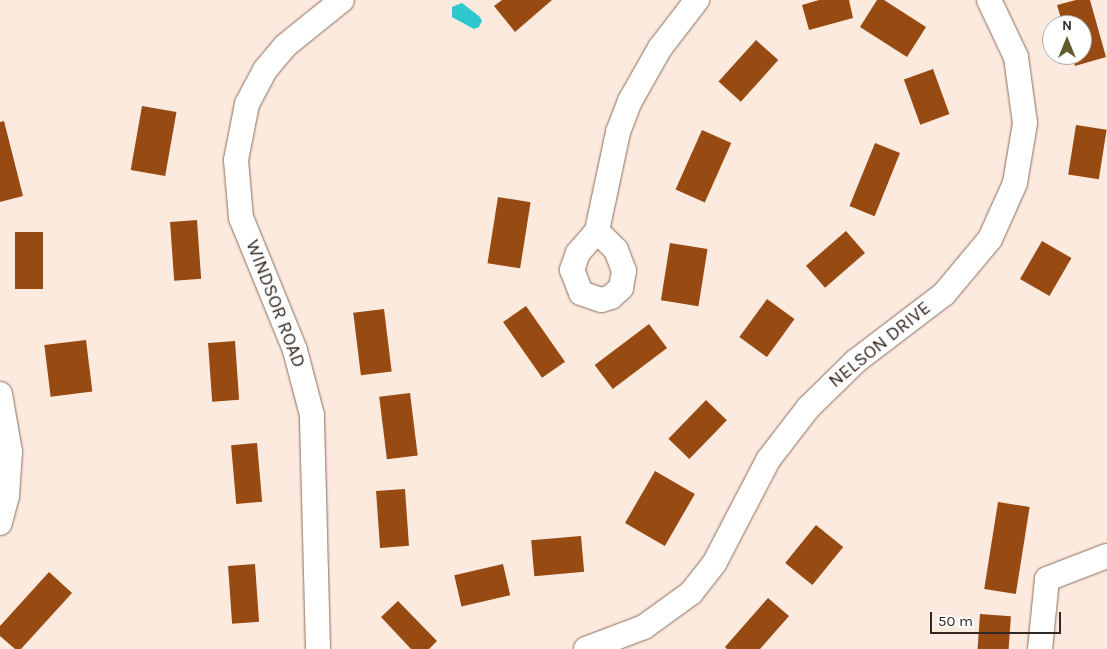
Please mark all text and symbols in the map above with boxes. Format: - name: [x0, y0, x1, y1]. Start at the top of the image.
- north arrow: [1042, 15, 1092, 65]
- text: N: [1062, 17, 1072, 34]
- street label: WINDSOR ROAD: [240, 237, 310, 371]
- street label: NELSON DRIVE: [824, 297, 936, 393]
- scale bar: [932, 602, 1063, 634]
- text: 50 m: [938, 612, 973, 630]

